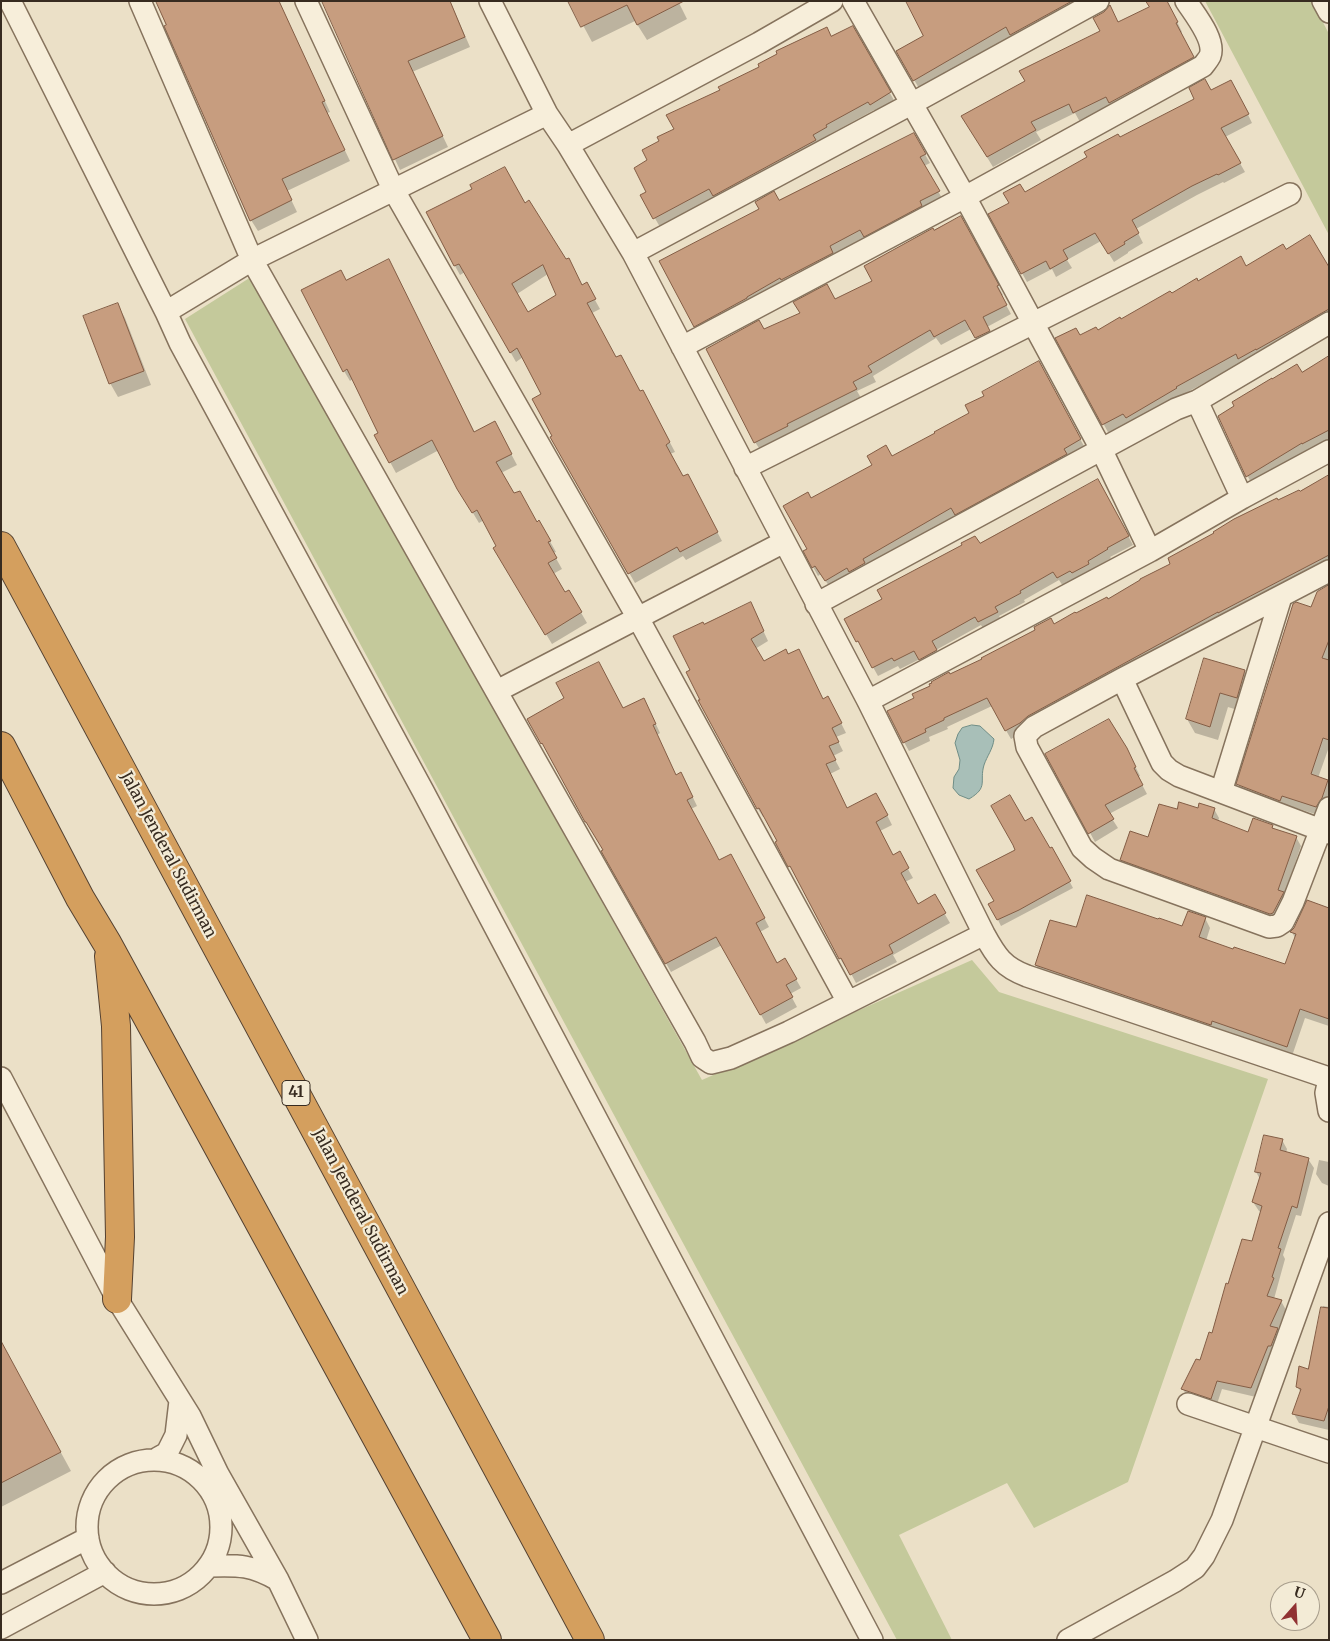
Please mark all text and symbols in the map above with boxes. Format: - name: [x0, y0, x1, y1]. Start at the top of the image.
- street label: Jalan Jenderal Sudirman: [116, 769, 220, 941]
- road number: 41: [282, 1080, 310, 1106]
- street label: Jalan Jenderal Sudirman: [308, 1126, 412, 1298]
- north arrow: [1270, 1581, 1320, 1631]
- text: U: [1292, 1583, 1307, 1603]

